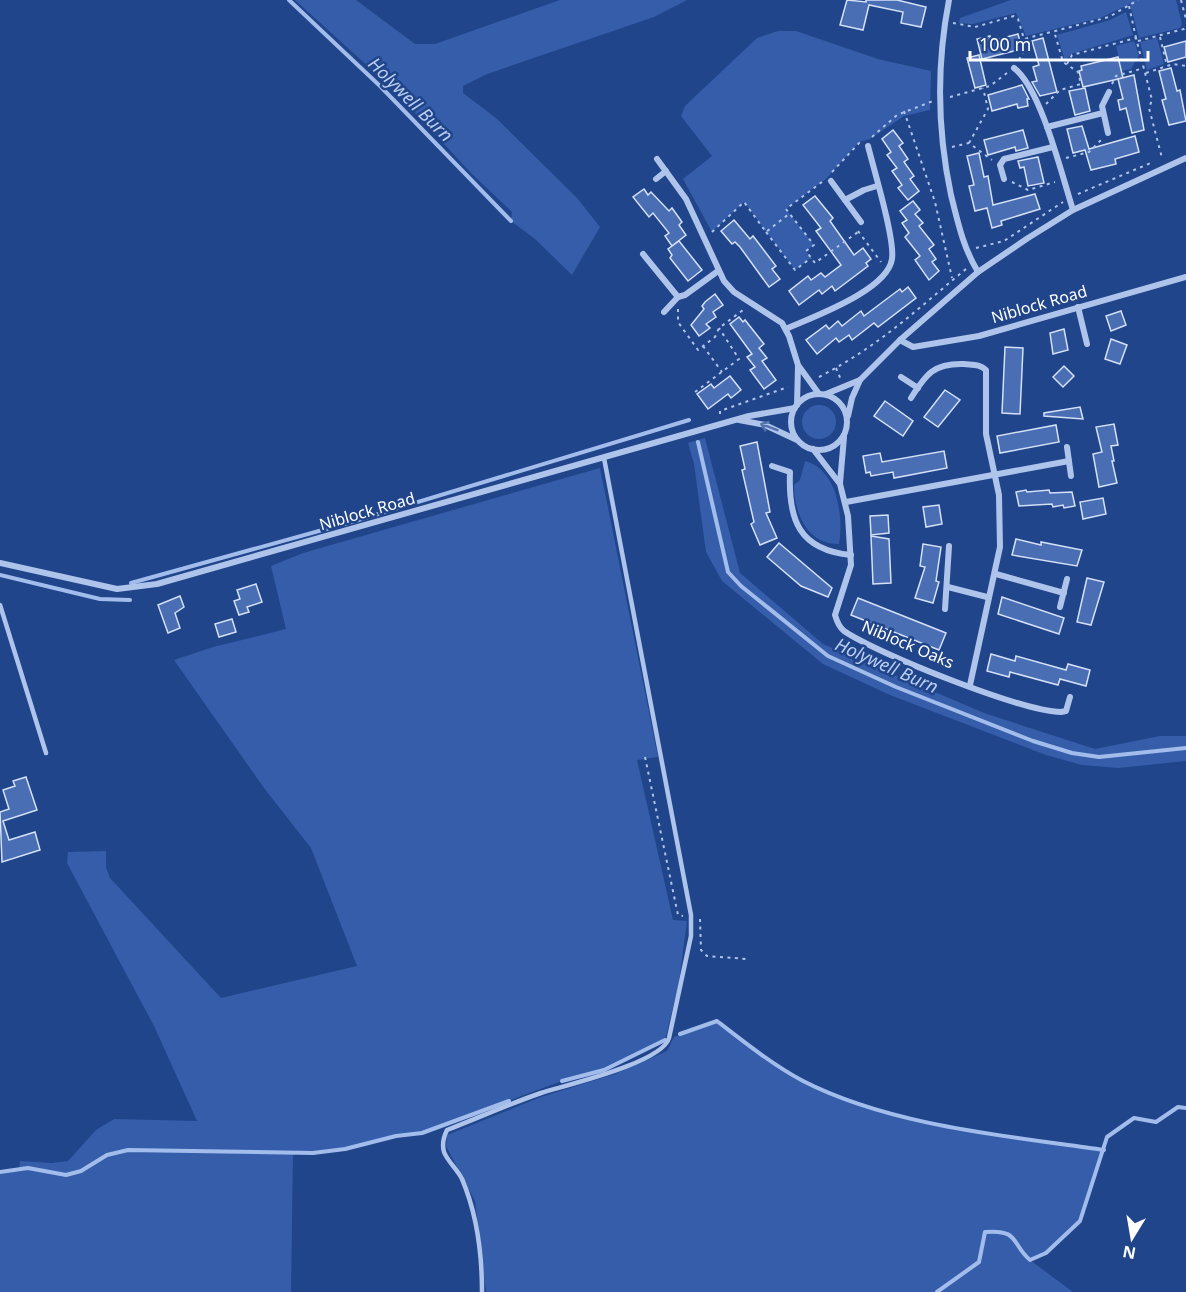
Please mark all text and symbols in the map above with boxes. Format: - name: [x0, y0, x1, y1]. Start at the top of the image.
- scale bar: [970, 24, 1148, 62]
- text: 100 m: [979, 32, 1031, 56]
- water label: Holywell Burn: [364, 52, 458, 146]
- street label: Niblock Road: [988, 280, 1090, 328]
- one-way arrow: [760, 421, 779, 432]
- street label: Niblock Road: [316, 487, 418, 535]
- street label: Niblock Oaks: [859, 615, 957, 673]
- water label: Holywell Burn: [832, 632, 942, 698]
- north arrow: [1102, 1208, 1162, 1268]
- text: N: [1121, 1241, 1138, 1265]

